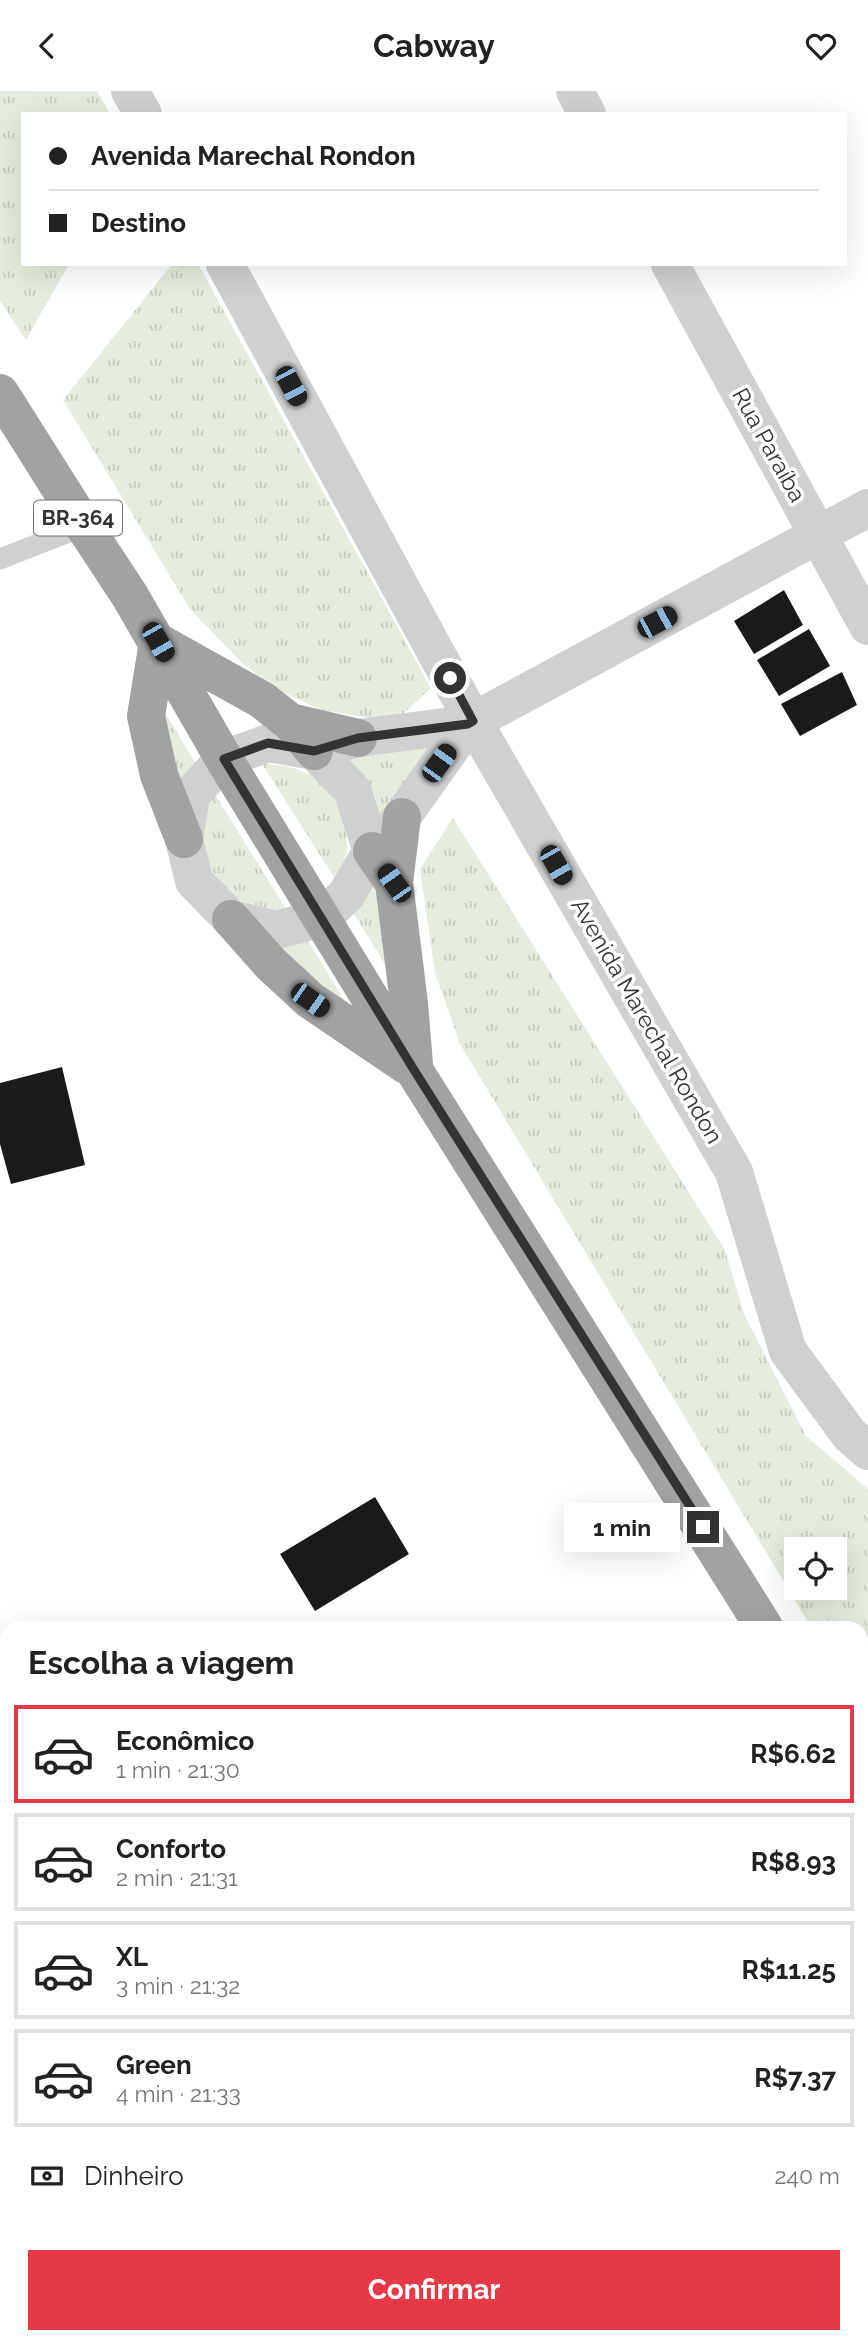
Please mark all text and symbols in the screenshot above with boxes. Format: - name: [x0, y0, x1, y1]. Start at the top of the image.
- icon: back: [28, 27, 66, 65]
- text: Cabway: [373, 27, 495, 64]
- icon: heart: [802, 27, 840, 65]
- text: Avenida Marechal Rondon: [91, 141, 416, 171]
- text: Destino: [91, 208, 186, 238]
- car: [272, 363, 311, 409]
- street label: Rua Paraíba: [727, 383, 812, 506]
- road number: BR-364: [34, 501, 122, 535]
- car: [634, 603, 681, 641]
- car: [139, 619, 178, 665]
- route start: [434, 662, 466, 694]
- car: [419, 740, 460, 786]
- car: [537, 842, 576, 888]
- car: [374, 860, 415, 906]
- street label: Avenida Marechal Rondon: [566, 894, 729, 1148]
- car: [287, 979, 334, 1021]
- callout: 1 min: [563, 1503, 678, 1551]
- route end: [687, 1511, 719, 1543]
- text: 1 min: [593, 1514, 651, 1541]
- map controls: [784, 1537, 847, 1600]
- button: locate: [784, 1537, 847, 1600]
- text: Escolha a viagem: [28, 1644, 294, 1681]
- icon: car: [32, 1723, 95, 1786]
- text: Econômico: [116, 1726, 254, 1756]
- text: R$6.62: [750, 1739, 836, 1769]
- text: 1 min · 21:30: [116, 1756, 240, 1783]
- icon: car: [32, 1831, 95, 1894]
- text: Conforto: [116, 1834, 226, 1864]
- text: R$8.93: [751, 1847, 836, 1877]
- text: 2 min · 21:31: [116, 1864, 238, 1891]
- icon: car: [32, 1939, 95, 2002]
- text: XL: [116, 1942, 148, 1972]
- text: R$11.25: [742, 1955, 836, 1985]
- text: 3 min · 21:32: [116, 1972, 240, 1999]
- icon: car: [32, 2047, 95, 2110]
- text: Green: [116, 2050, 192, 2080]
- text: R$7.37: [754, 2063, 836, 2093]
- text: 4 min · 21:33: [116, 2080, 241, 2107]
- icon: cash: [28, 2157, 66, 2195]
- text: Dinheiro: [84, 2161, 184, 2191]
- text: 240 m: [774, 2162, 840, 2189]
- button: Confirmar: [28, 2250, 840, 2330]

